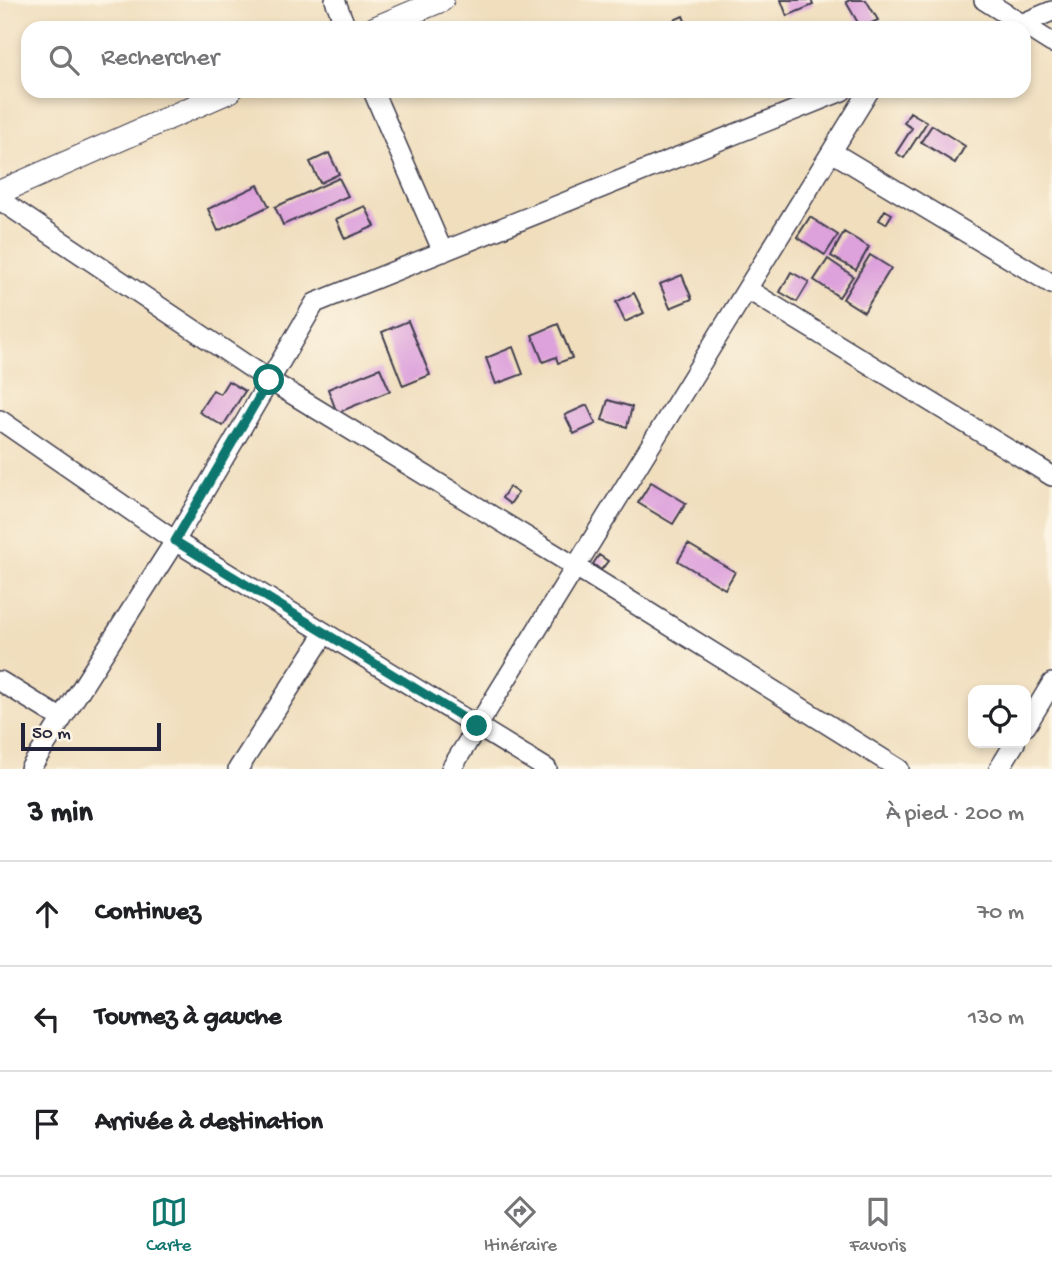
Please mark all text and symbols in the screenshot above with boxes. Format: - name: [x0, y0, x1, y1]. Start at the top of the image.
- search box: [21, 21, 1031, 98]
- icon: search: [45, 41, 83, 79]
- text: Rechercher: [101, 44, 219, 75]
- route start: [253, 364, 284, 395]
- map controls: [968, 685, 1031, 748]
- button: locate: [968, 685, 1031, 748]
- route end: [461, 710, 492, 741]
- scale bar: [21, 720, 161, 752]
- text: 50 m: [32, 723, 71, 746]
- text: 3 min: [28, 797, 93, 832]
- text: À pied · 200 m: [886, 801, 1024, 828]
- icon: ahead: [28, 895, 66, 933]
- text: Continuez: [95, 898, 201, 929]
- text: 70 m: [977, 900, 1024, 927]
- icon: left: [28, 1000, 66, 1038]
- text: Tournez à gauche: [95, 1003, 282, 1034]
- text: 130 m: [968, 1005, 1024, 1032]
- icon: arrive: [28, 1105, 66, 1143]
- text: Arrivée à destination: [95, 1108, 323, 1139]
- tab: Carte: [146, 1193, 191, 1258]
- tab: Itinéraire: [484, 1193, 557, 1258]
- tab: Favoris: [849, 1193, 906, 1258]

